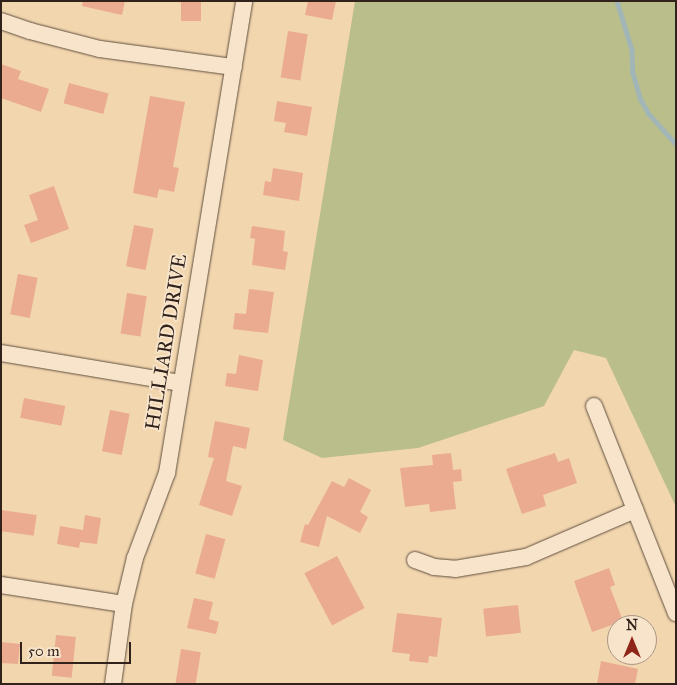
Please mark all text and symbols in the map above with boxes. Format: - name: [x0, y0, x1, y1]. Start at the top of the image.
- street label: HILLIARD DRIVE: [140, 252, 192, 432]
- north arrow: [607, 615, 657, 665]
- text: N: [626, 617, 638, 634]
- scale bar: [22, 632, 134, 664]
- text: 50 m: [28, 642, 60, 660]

